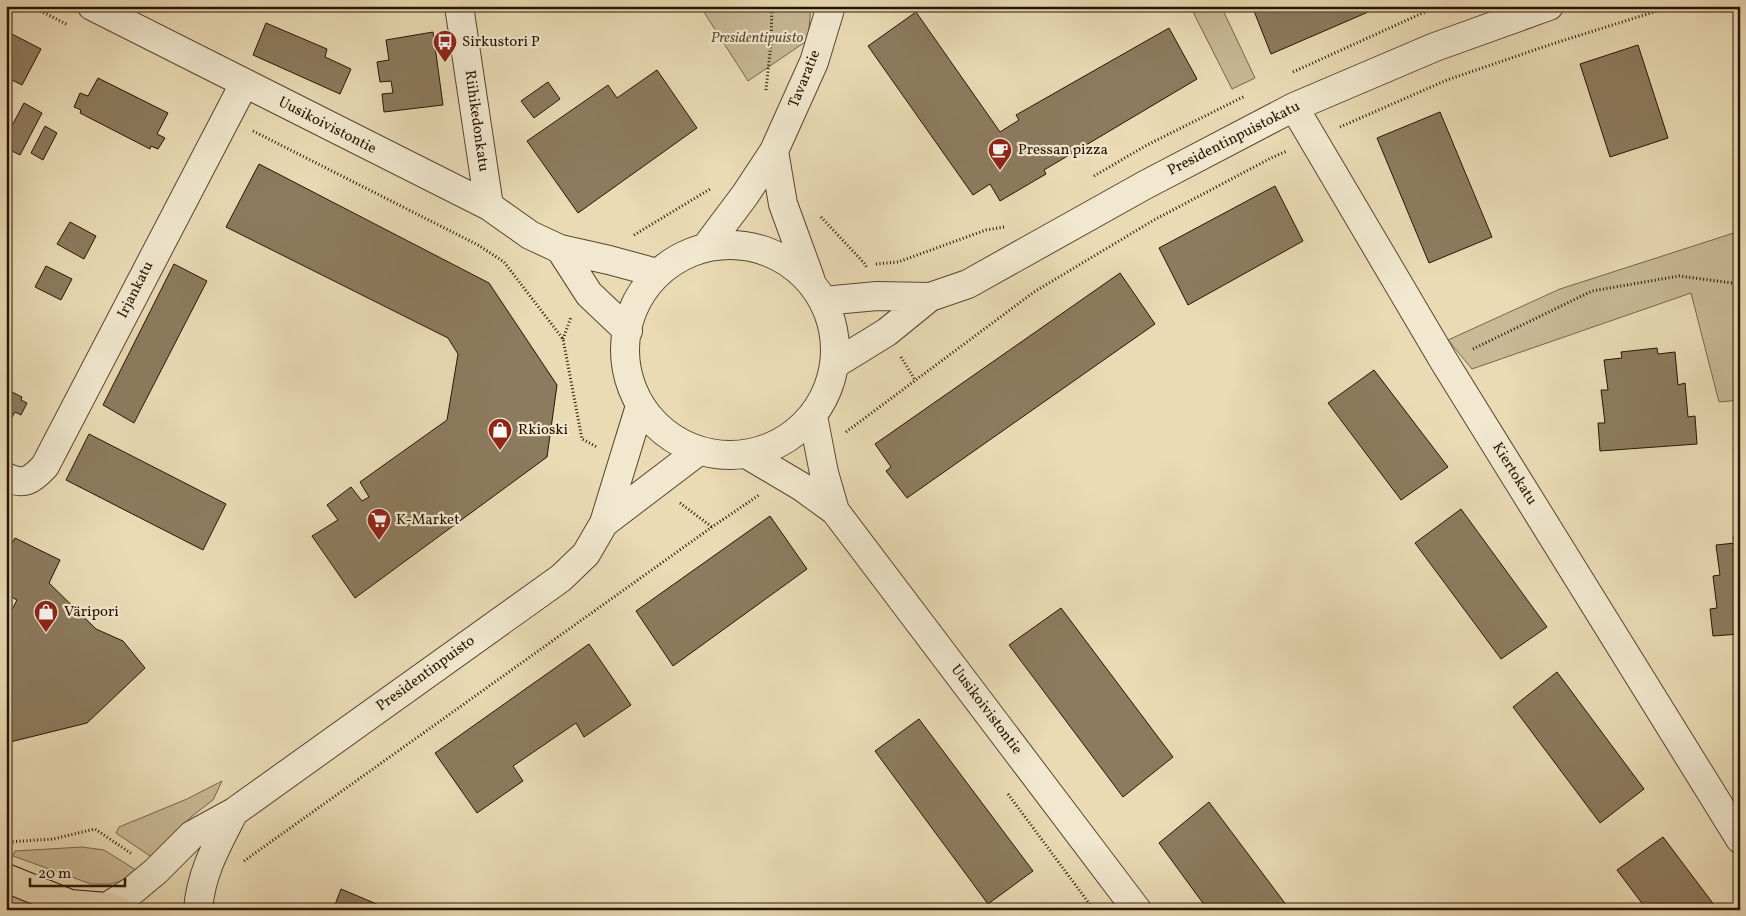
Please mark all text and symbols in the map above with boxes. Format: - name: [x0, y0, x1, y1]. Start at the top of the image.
- park label: Presidentipuisto: [711, 28, 803, 49]
- bus stop icon: Sirkustori P: [432, 29, 458, 63]
- place label: Sirkustori P: [462, 32, 540, 53]
- street label: Tavaratie: [784, 47, 826, 111]
- street label: Riihikedonkatu: [458, 69, 494, 173]
- street label: Uusikoivistontie: [274, 92, 380, 160]
- street label: Presidentinpuistokatu: [1164, 96, 1304, 182]
- cafe icon: Pressan pizza: [987, 137, 1013, 171]
- place label: Pressan pizza: [1018, 140, 1108, 161]
- street label: Irjankatu: [113, 258, 159, 322]
- shop icon: Rkioski: [487, 417, 513, 451]
- place label: Rkioski: [518, 420, 568, 441]
- street label: Kiertokatu: [1487, 439, 1541, 509]
- supermarket icon: K-Market: [366, 507, 392, 541]
- place label: K-Market: [396, 510, 459, 531]
- shop icon: Väripori: [33, 599, 59, 633]
- place label: Väripori: [64, 602, 119, 623]
- street label: Presidentinpuisto: [372, 631, 480, 717]
- street label: Uusikoivistontie: [945, 661, 1027, 759]
- scale bar: [30, 856, 125, 888]
- text: 20 m: [38, 864, 71, 885]

